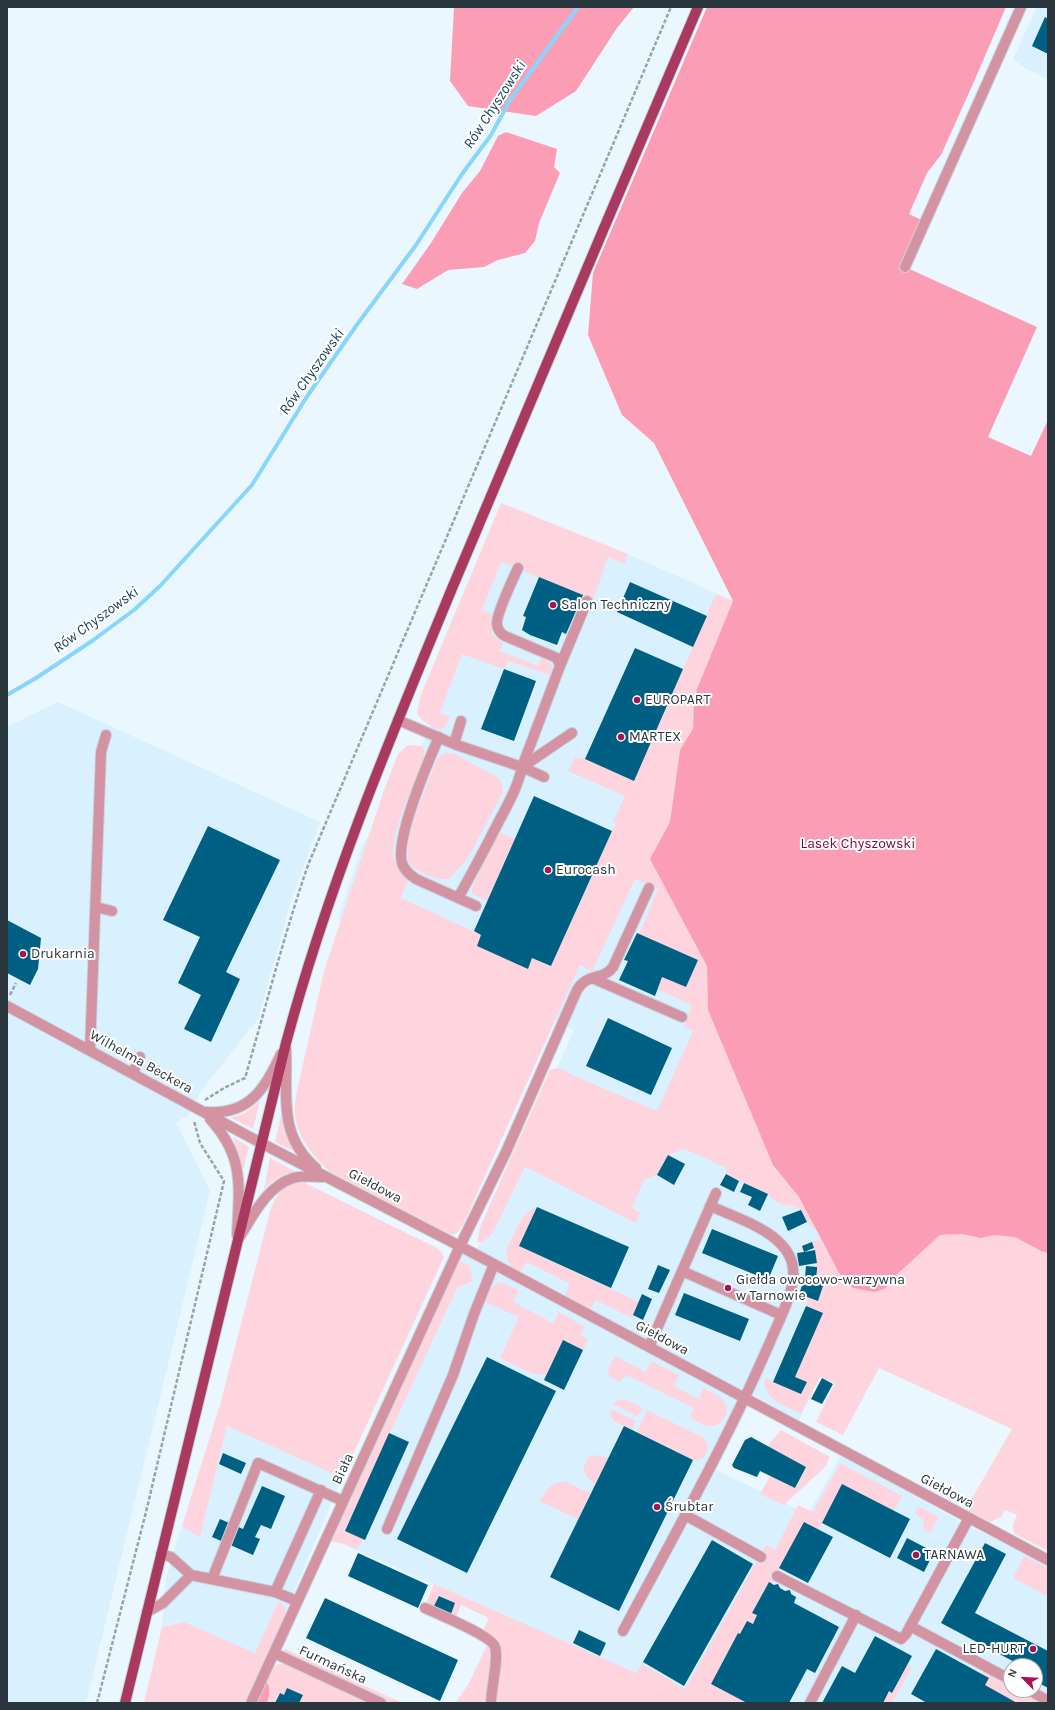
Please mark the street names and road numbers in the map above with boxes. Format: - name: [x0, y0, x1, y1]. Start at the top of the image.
- street label: Wilhelma Beckera: [87, 1027, 195, 1097]
- street label: Giełdowa: [345, 1165, 405, 1207]
- street label: Giełdowa: [632, 1317, 692, 1359]
- street label: Biała: [329, 1451, 357, 1487]
- street label: Giełdowa: [917, 1470, 977, 1512]
- street label: Furmańska: [296, 1642, 370, 1688]

